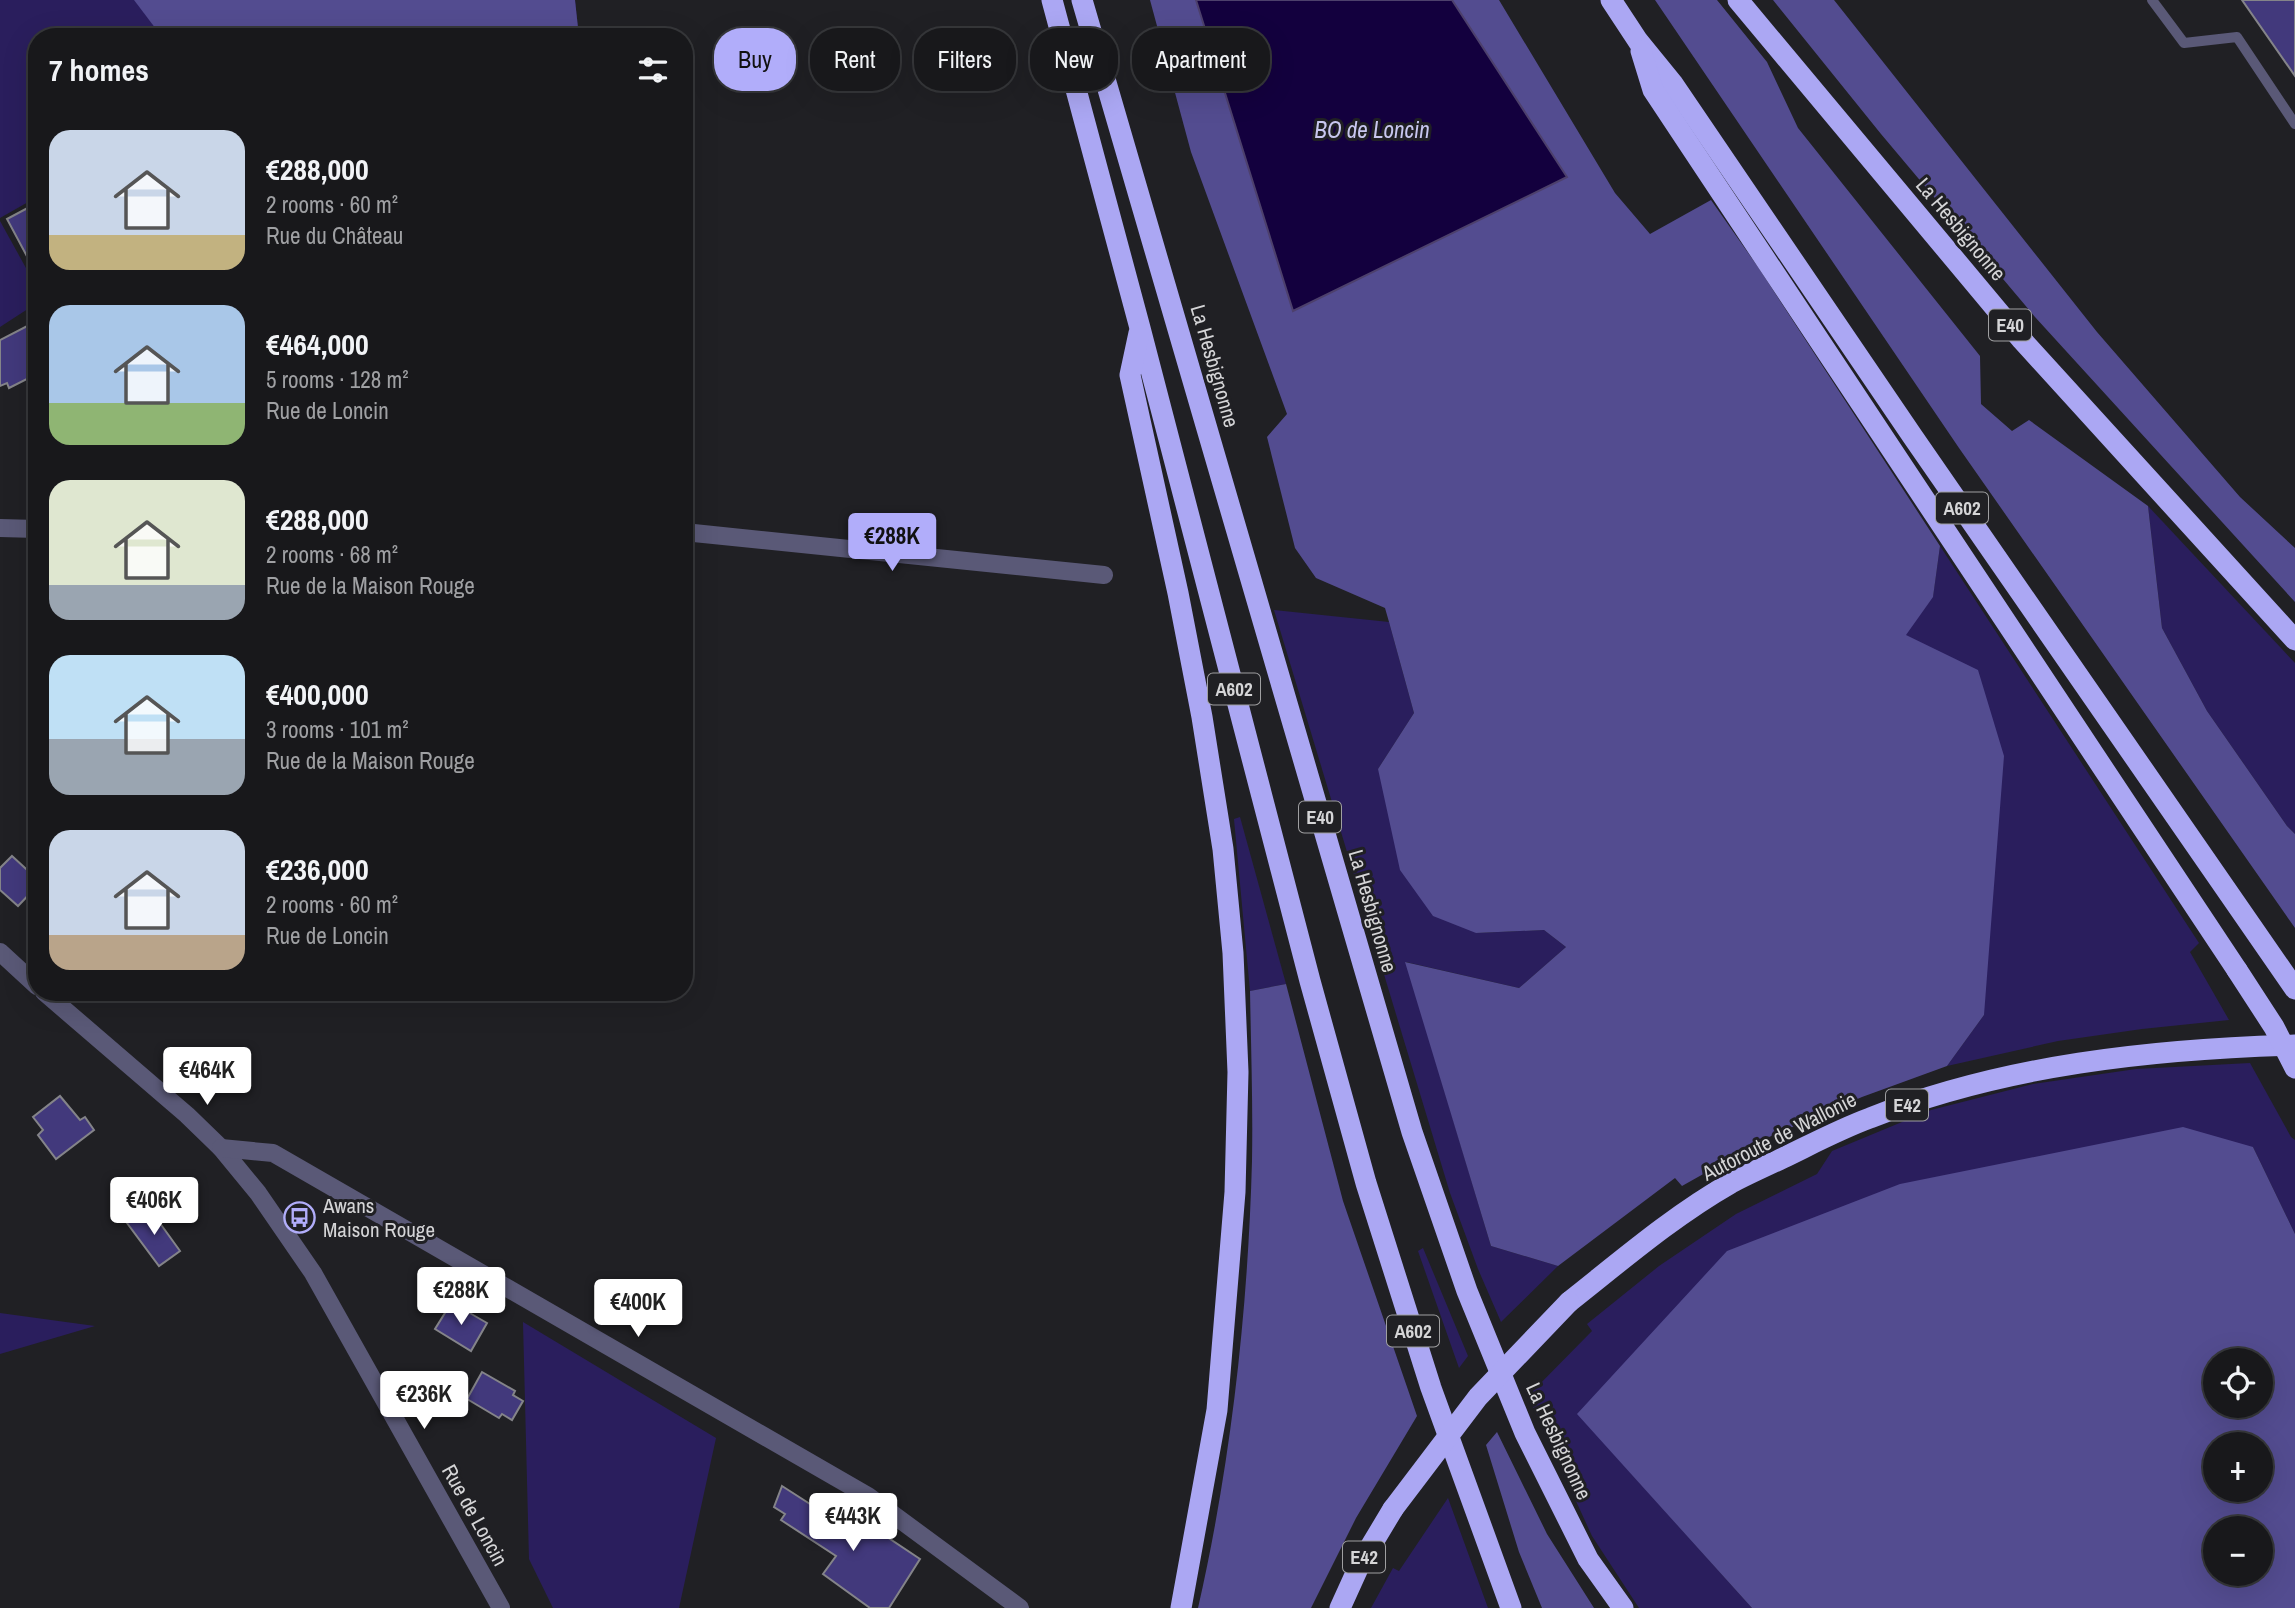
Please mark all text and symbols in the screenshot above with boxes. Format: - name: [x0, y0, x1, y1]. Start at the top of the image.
- chip: Buy: [714, 28, 796, 91]
- chip: Rent: [810, 28, 900, 91]
- chip: Filters: [914, 28, 1016, 91]
- chip: New: [1030, 28, 1118, 91]
- chip: Apartment: [1132, 28, 1270, 91]
- text: 7 homes: [49, 50, 149, 90]
- icon: filters: [634, 51, 672, 89]
- water label: BO de Loncin: [1314, 114, 1430, 145]
- text: €288,000: [266, 149, 369, 189]
- icon: home: [105, 158, 189, 242]
- street label: La Hesbignonne: [1909, 171, 2013, 287]
- text: 2 rooms · 60 m²: [266, 189, 398, 220]
- text: Rue du Château: [266, 220, 403, 251]
- street label: La Hesbignonne: [1184, 301, 1246, 431]
- road number: E40: [1989, 310, 2031, 340]
- text: €464,000: [266, 324, 369, 364]
- icon: home: [105, 333, 189, 417]
- text: 5 rooms · 128 m²: [266, 364, 409, 395]
- text: Rue de Loncin: [266, 395, 389, 426]
- road number: A602: [1936, 492, 1988, 524]
- text: €288,000: [266, 499, 369, 539]
- icon: home: [105, 508, 189, 592]
- pin: €288K: [843, 514, 941, 573]
- text: €288K: [864, 520, 920, 551]
- text: 2 rooms · 68 m²: [266, 539, 398, 570]
- text: Rue de la Maison Rouge: [266, 570, 475, 601]
- text: €400,000: [266, 674, 369, 714]
- road number: A602: [1208, 674, 1260, 704]
- icon: home: [105, 683, 189, 767]
- text: 3 rooms · 101 m²: [266, 714, 409, 745]
- text: Rue de la Maison Rouge: [266, 745, 475, 776]
- road number: E40: [1299, 802, 1341, 832]
- street label: La Hesbignonne: [1342, 846, 1404, 976]
- text: €236,000: [266, 849, 369, 889]
- icon: home: [105, 858, 189, 942]
- text: 2 rooms · 60 m²: [266, 889, 398, 920]
- text: Rue de Loncin: [266, 920, 389, 951]
- pin: €464K: [158, 1048, 256, 1107]
- text: €464K: [179, 1054, 235, 1085]
- street label: Autoroute de Wallonie: [1696, 1085, 1861, 1188]
- road number: E42: [1886, 1090, 1928, 1120]
- pin: €406K: [105, 1178, 203, 1237]
- text: €406K: [126, 1184, 182, 1215]
- place label: Awans Maison Rouge: [322, 1191, 435, 1244]
- bus stop icon: Awans Maison Rouge: [283, 1200, 317, 1234]
- pin: €288K: [412, 1268, 510, 1327]
- text: €288K: [433, 1274, 489, 1305]
- pin: €400K: [589, 1280, 687, 1339]
- text: €400K: [610, 1286, 666, 1317]
- road number: A602: [1387, 1316, 1439, 1346]
- map controls: [2203, 1348, 2273, 1586]
- button: locate: [2203, 1348, 2273, 1418]
- pin: €236K: [375, 1372, 473, 1431]
- text: €236K: [396, 1378, 452, 1409]
- street label: La Hesbignonne: [1519, 1378, 1599, 1504]
- button: +: [2203, 1432, 2273, 1502]
- street label: Rue de Loncin: [435, 1459, 515, 1571]
- pin: €443K: [804, 1494, 902, 1553]
- text: €443K: [825, 1500, 881, 1531]
- button: −: [2203, 1516, 2273, 1586]
- road number: E42: [1343, 1541, 1385, 1572]

